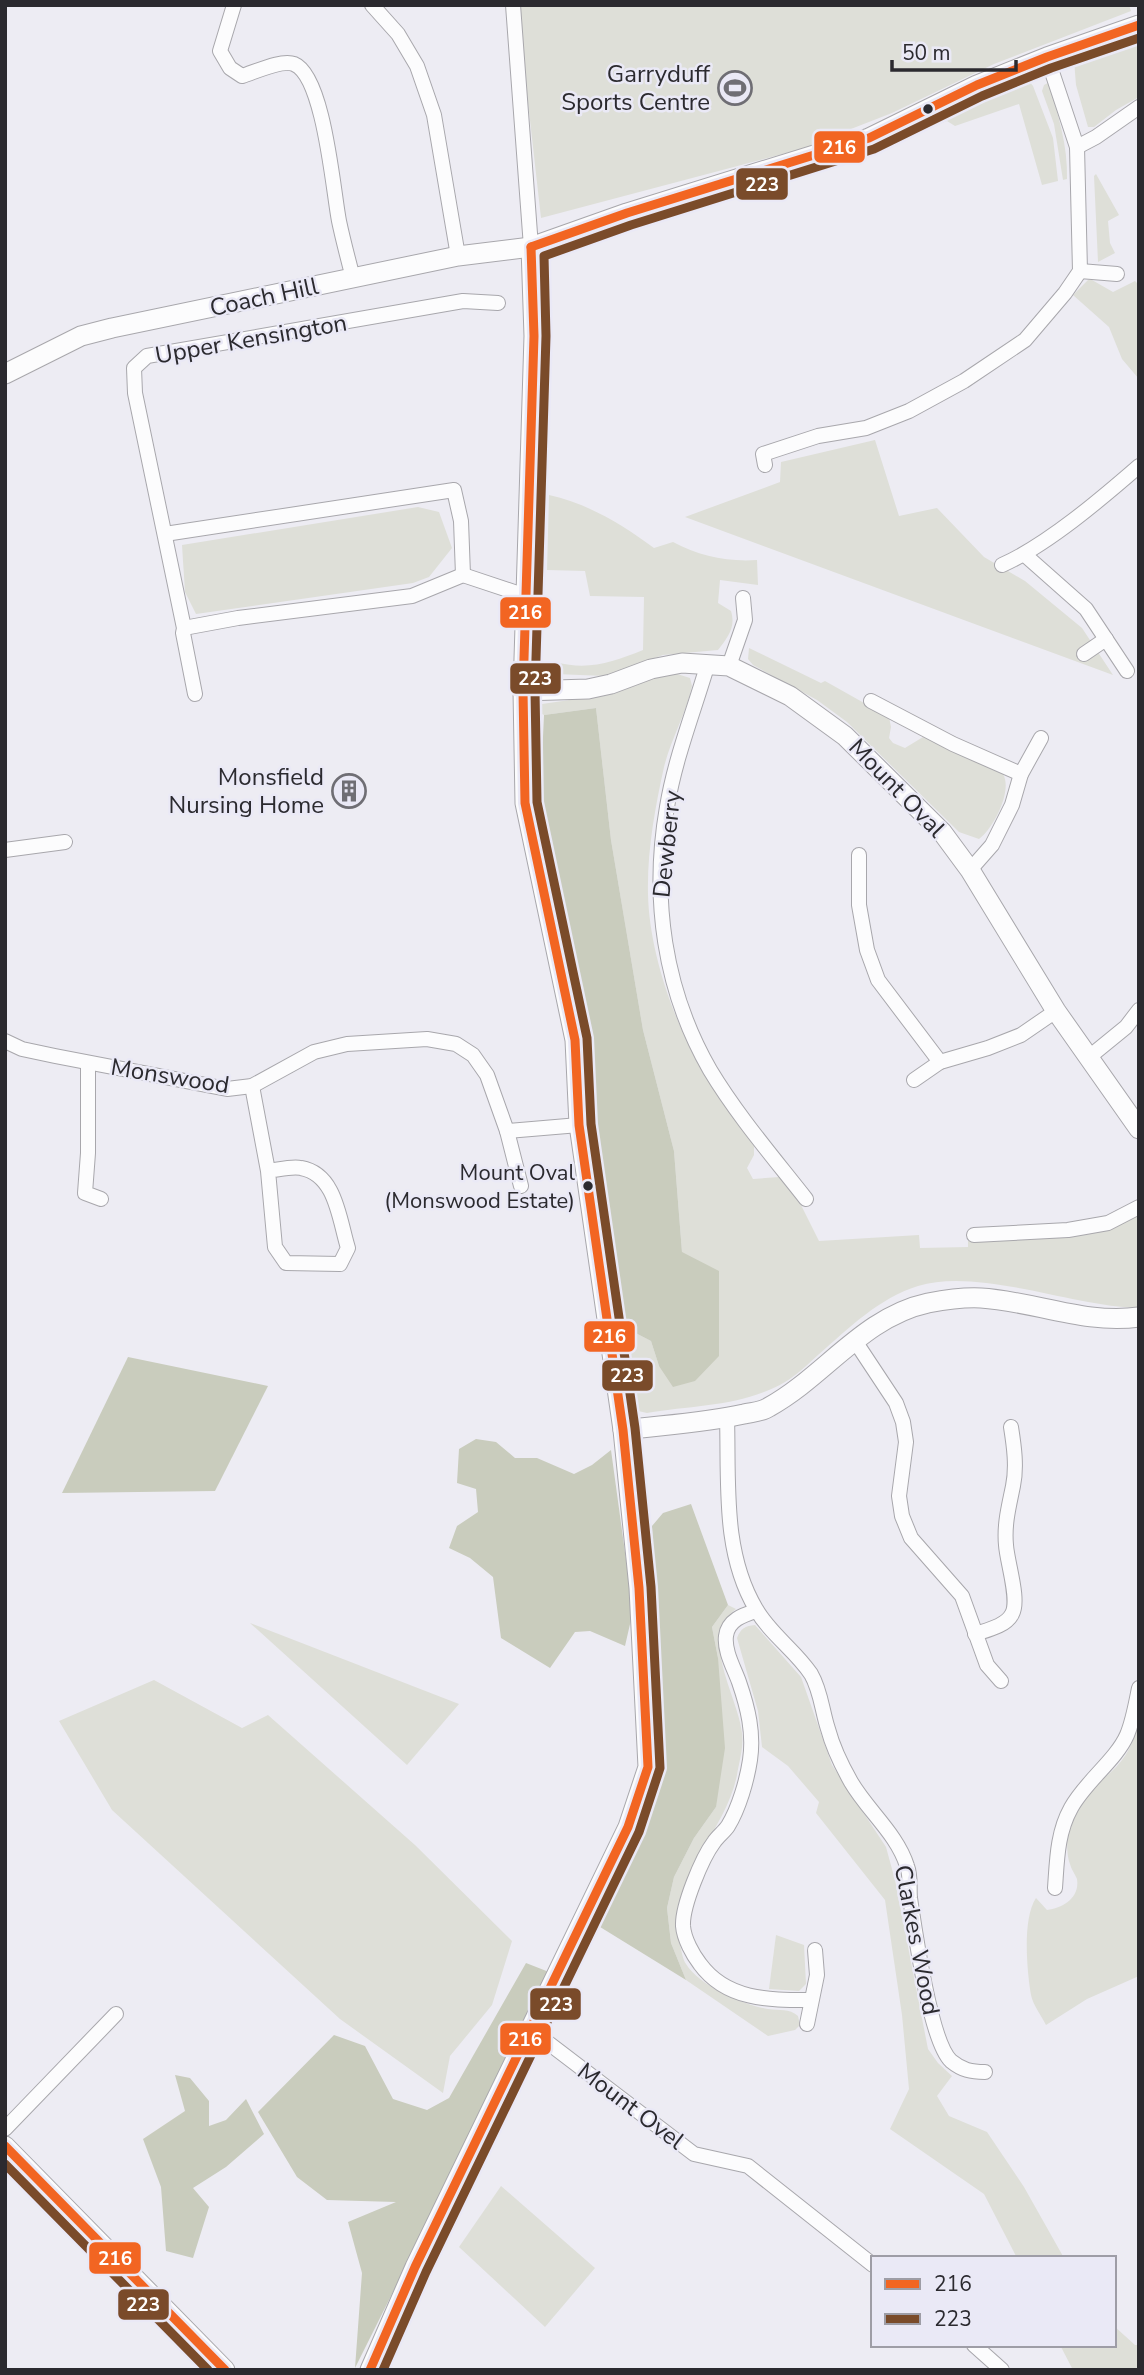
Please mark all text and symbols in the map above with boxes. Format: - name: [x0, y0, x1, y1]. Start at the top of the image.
- scale bar: [892, 28, 1016, 72]
- text: 50 m: [902, 39, 951, 67]
- place label: Garryduff Sports Centre: [561, 58, 711, 118]
- sports icon: Garryduff Sports Centre: [716, 69, 754, 107]
- unlabelled marker: [921, 102, 935, 116]
- line badge: 216: [813, 130, 866, 164]
- text: 216: [822, 135, 856, 161]
- line badge: 223: [735, 167, 789, 201]
- text: 223: [745, 172, 779, 198]
- street label: Coach Hill: [207, 270, 321, 324]
- street label: Upper Kensington: [153, 306, 349, 372]
- line badge: 216: [499, 596, 552, 629]
- text: 216: [508, 600, 542, 626]
- line badge: 223: [509, 662, 562, 695]
- text: 223: [518, 666, 552, 692]
- street label: Mount Oval: [842, 732, 952, 844]
- place label: Monsfield Nursing Home: [168, 761, 324, 821]
- building icon: Monsfield Nursing Home: [330, 772, 368, 810]
- street label: Dewberry: [645, 788, 689, 899]
- street label: Monswood: [108, 1051, 232, 1101]
- place label: Mount Oval (Monswood Estate): [384, 1158, 575, 1216]
- marker: Mount Oval (Monswood Estate): [581, 1179, 595, 1193]
- line badge: 216: [583, 1320, 636, 1353]
- text: 216: [592, 1324, 626, 1350]
- line badge: 223: [601, 1359, 654, 1392]
- text: 223: [610, 1363, 644, 1389]
- street label: Clarkes Wood: [887, 1862, 947, 2018]
- line badge: 223: [529, 1987, 582, 2021]
- text: 223: [539, 1992, 573, 2018]
- line badge: 216: [499, 2022, 552, 2056]
- text: 216: [508, 2027, 542, 2053]
- street label: Mount Ovel: [571, 2055, 691, 2157]
- line badge: 216: [88, 2241, 142, 2275]
- text: 216: [98, 2246, 132, 2272]
- legend: [871, 2256, 1116, 2347]
- text: 216: [934, 2270, 972, 2298]
- line badge: 223: [117, 2288, 170, 2321]
- text: 223: [126, 2292, 160, 2318]
- text: 223: [934, 2305, 972, 2333]

